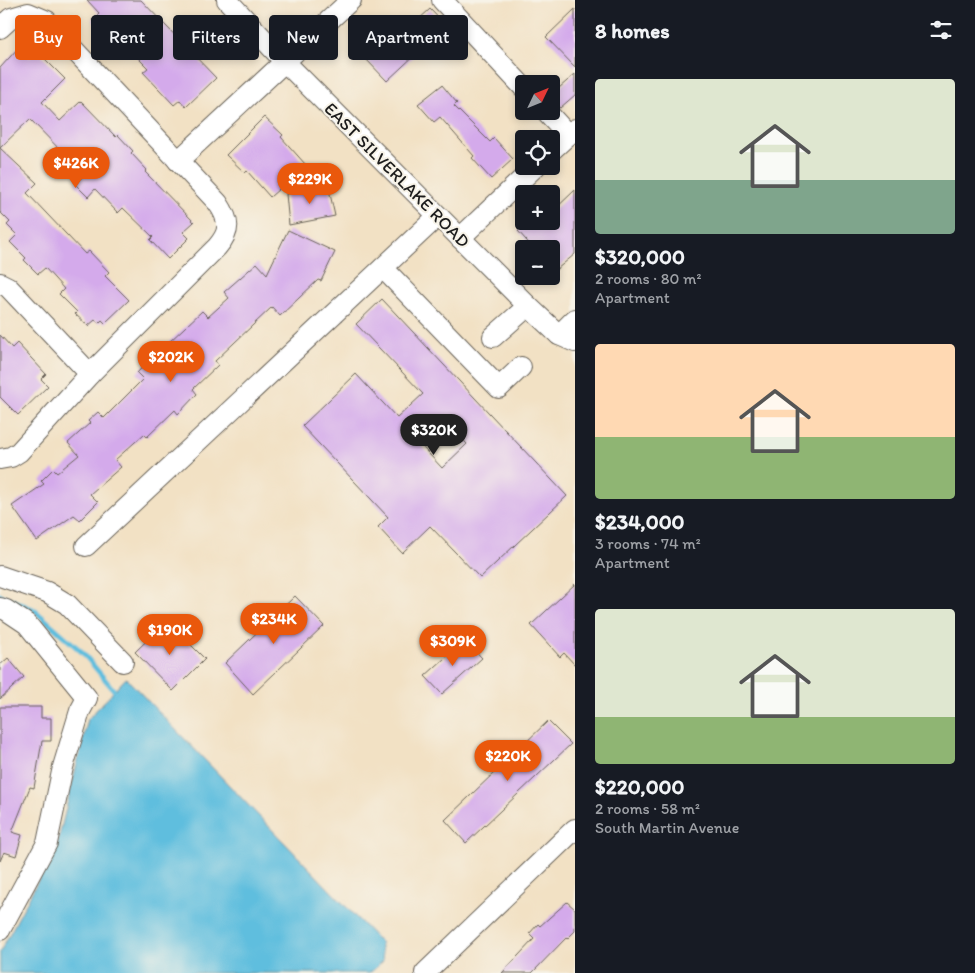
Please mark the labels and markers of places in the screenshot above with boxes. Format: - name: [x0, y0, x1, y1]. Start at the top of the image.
- pin: $426K: [41, 146, 111, 189]
- pin: $229K: [275, 162, 345, 205]
- pin: $202K: [136, 340, 206, 383]
- pin: $320K: [399, 414, 469, 456]
- pin: $234K: [239, 602, 309, 645]
- pin: $190K: [135, 614, 205, 656]
- pin: $309K: [418, 624, 488, 667]
- pin: $220K: [473, 740, 543, 782]

